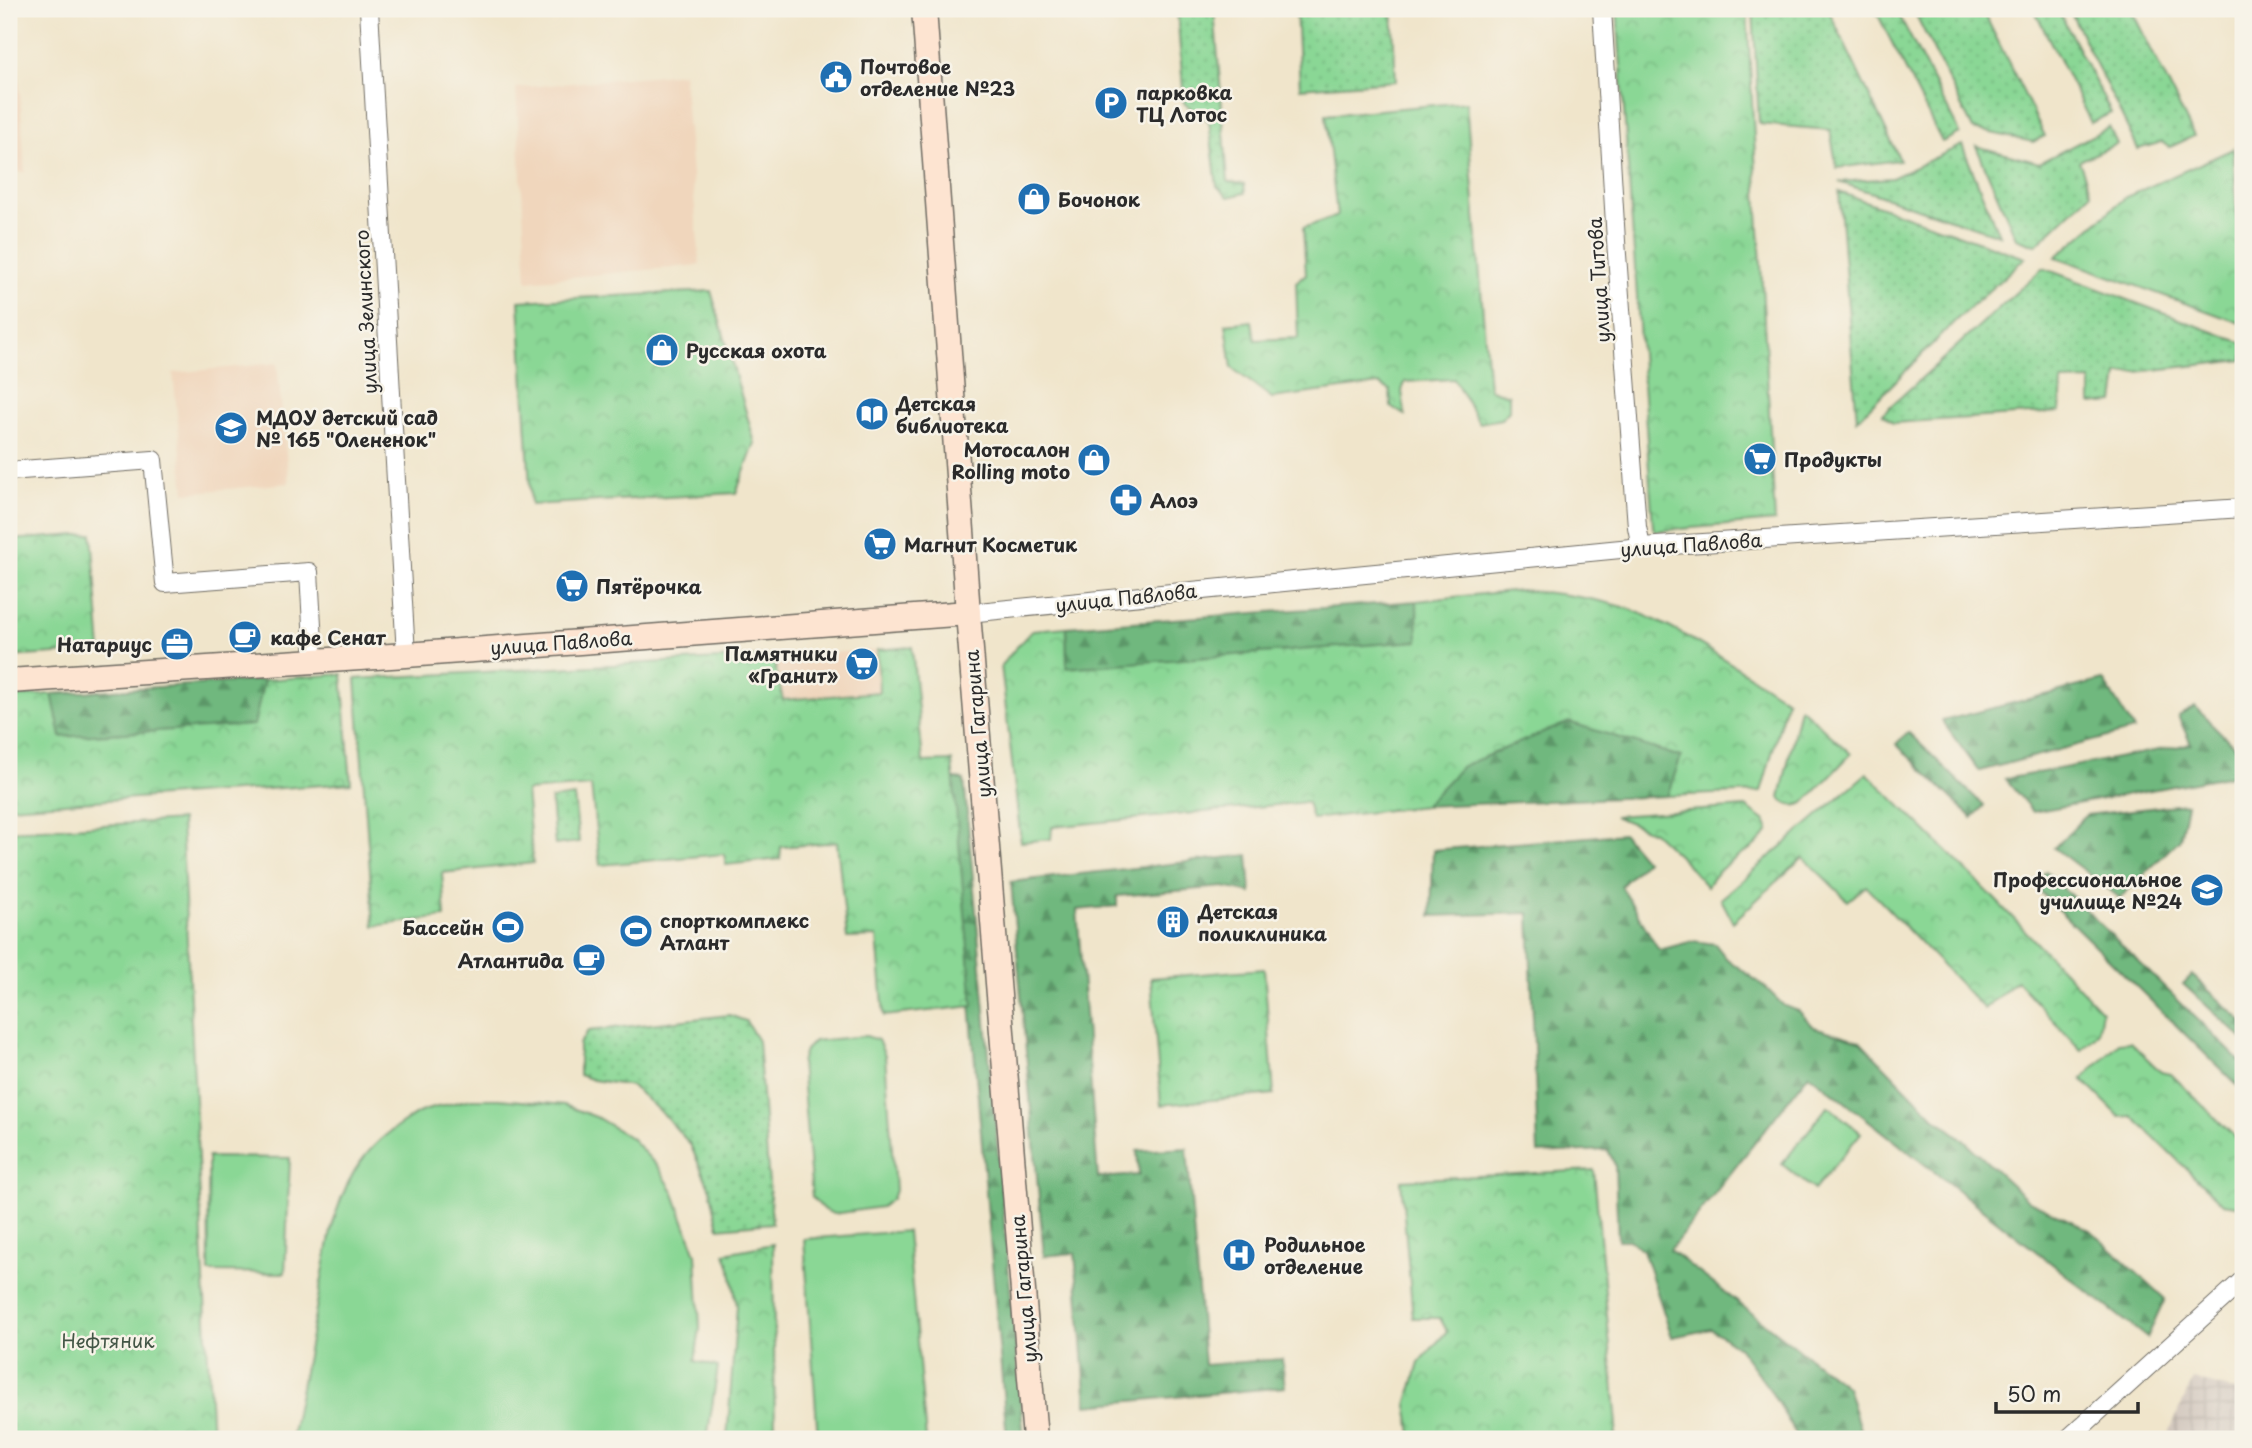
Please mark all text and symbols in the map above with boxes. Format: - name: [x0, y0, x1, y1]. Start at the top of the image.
- place label: Почтовое отделение №23: [860, 52, 1015, 102]
- public building icon: Почтовое отделение №23: [817, 58, 855, 96]
- place label: парковка ТЦ Лотос: [1136, 78, 1232, 128]
- parking icon: парковка ТЦ Лотос: [1092, 84, 1130, 122]
- shop icon: Бочонок: [1015, 180, 1053, 218]
- place label: Бочонок: [1058, 185, 1141, 213]
- street label: улица Титова: [1580, 216, 1616, 344]
- street label: улица Зелинского: [347, 229, 383, 395]
- shop icon: Русская охота: [643, 331, 681, 369]
- place label: Русская охота: [686, 336, 827, 364]
- place label: Детская библиотека: [895, 389, 1009, 439]
- library icon: Детская библиотека: [853, 395, 891, 433]
- place label: МДОУ детский сад № 165 "Олененок": [256, 403, 438, 453]
- school or university icon: МДОУ детский сад № 165 "Олененок": [212, 409, 250, 447]
- place label: Мотосалон Rolling moto: [952, 435, 1070, 485]
- supermarket icon: Продукты: [1741, 440, 1779, 478]
- shop icon: Мотосалон Rolling moto: [1075, 441, 1113, 479]
- place label: Продукты: [1784, 445, 1882, 473]
- pharmacy icon: Алоэ: [1107, 481, 1145, 519]
- place label: Алоэ: [1150, 486, 1198, 514]
- supermarket icon: Магнит Косметик: [861, 525, 899, 563]
- street label: улица Павлова: [1619, 525, 1763, 563]
- place label: Магнит Косметик: [904, 530, 1078, 558]
- supermarket icon: Пятёрочка: [553, 567, 591, 605]
- place label: Пятёрочка: [596, 572, 702, 600]
- street label: улица Павлова: [1054, 576, 1198, 618]
- cafe icon: кафе Сенат: [226, 618, 264, 656]
- place label: кафе Сенат: [270, 623, 387, 651]
- street label: улица Павлова: [489, 623, 633, 661]
- office icon: Натариус: [158, 625, 196, 663]
- place label: Натариус: [57, 630, 152, 658]
- place label: Памятники «Гранит»: [725, 639, 838, 689]
- supermarket icon: Памятники «Гранит»: [843, 645, 881, 683]
- street label: улица Гагарина: [957, 649, 997, 799]
- place label: Профессиональное училище №24: [1993, 865, 2182, 915]
- school or university icon: Профессиональное училище №24: [2188, 871, 2226, 909]
- place label: Детская поликлиника: [1197, 897, 1327, 947]
- building icon: Детская поликлиника: [1154, 903, 1192, 941]
- place label: спорткомплекс Атлант: [660, 906, 809, 956]
- sports icon: Бассейн: [489, 908, 527, 946]
- sports icon: спорткомплекс Атлант: [617, 912, 655, 950]
- place label: Бассейн: [402, 913, 484, 941]
- cafe icon: Атлантида: [570, 941, 608, 979]
- place label: Атлантида: [458, 946, 564, 974]
- street label: улица Гагарина: [1003, 1214, 1043, 1364]
- place label: Родильное отделение: [1264, 1230, 1366, 1280]
- hospital icon: Родильное отделение: [1220, 1236, 1258, 1274]
- park label: Нефтяник: [61, 1326, 155, 1354]
- scale bar: [1996, 1371, 2138, 1415]
- text: 50 m: [2007, 1377, 2061, 1409]

